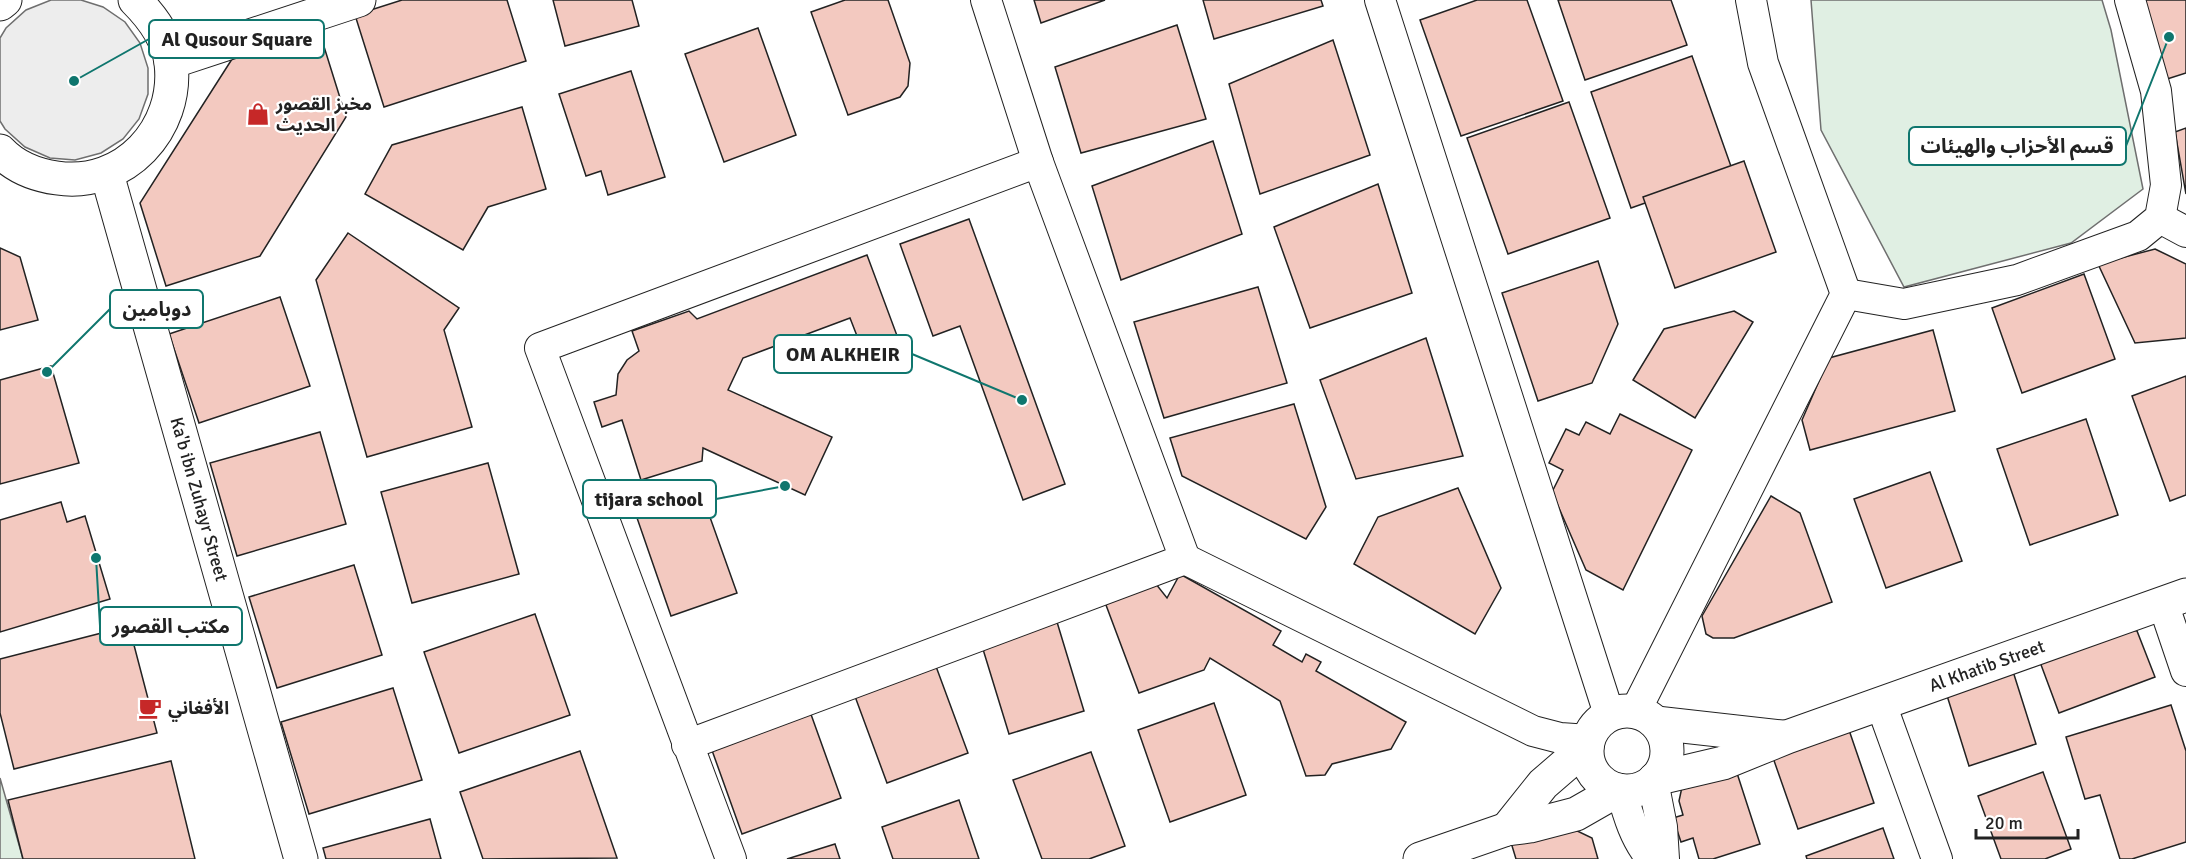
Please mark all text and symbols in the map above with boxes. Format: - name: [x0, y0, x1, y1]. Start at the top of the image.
- callout: Al Qusour Square: [149, 20, 324, 58]
- text: Al Qusour Square: [162, 27, 313, 52]
- place label: مخبز القصور الحديث: [275, 93, 372, 136]
- shop icon: مخبز القصور الحديث: [245, 101, 271, 127]
- callout: قسم الأحزاب والهيئات: [1909, 127, 2126, 165]
- text: قسم الأحزاب والهيئات: [1920, 134, 2114, 161]
- callout: دوبامين: [110, 290, 203, 328]
- text: دوبامين: [123, 297, 191, 322]
- callout: OM ALKHEIR: [774, 335, 912, 373]
- text: OM ALKHEIR: [786, 342, 901, 367]
- street label: Ka'b ibn Zuhayr Street: [165, 415, 233, 584]
- callout: tijara school: [583, 480, 716, 518]
- text: tijara school: [594, 487, 703, 512]
- callout: مكتب القصور: [100, 607, 242, 645]
- text: مكتب القصور: [111, 614, 230, 639]
- street label: Al Khatib Street: [1926, 635, 2048, 697]
- cafe icon: الأفغاني: [137, 695, 163, 721]
- place label: الأفغاني: [168, 697, 229, 722]
- scale bar: [1976, 802, 2078, 840]
- text: 20 m: [1985, 812, 2023, 834]

